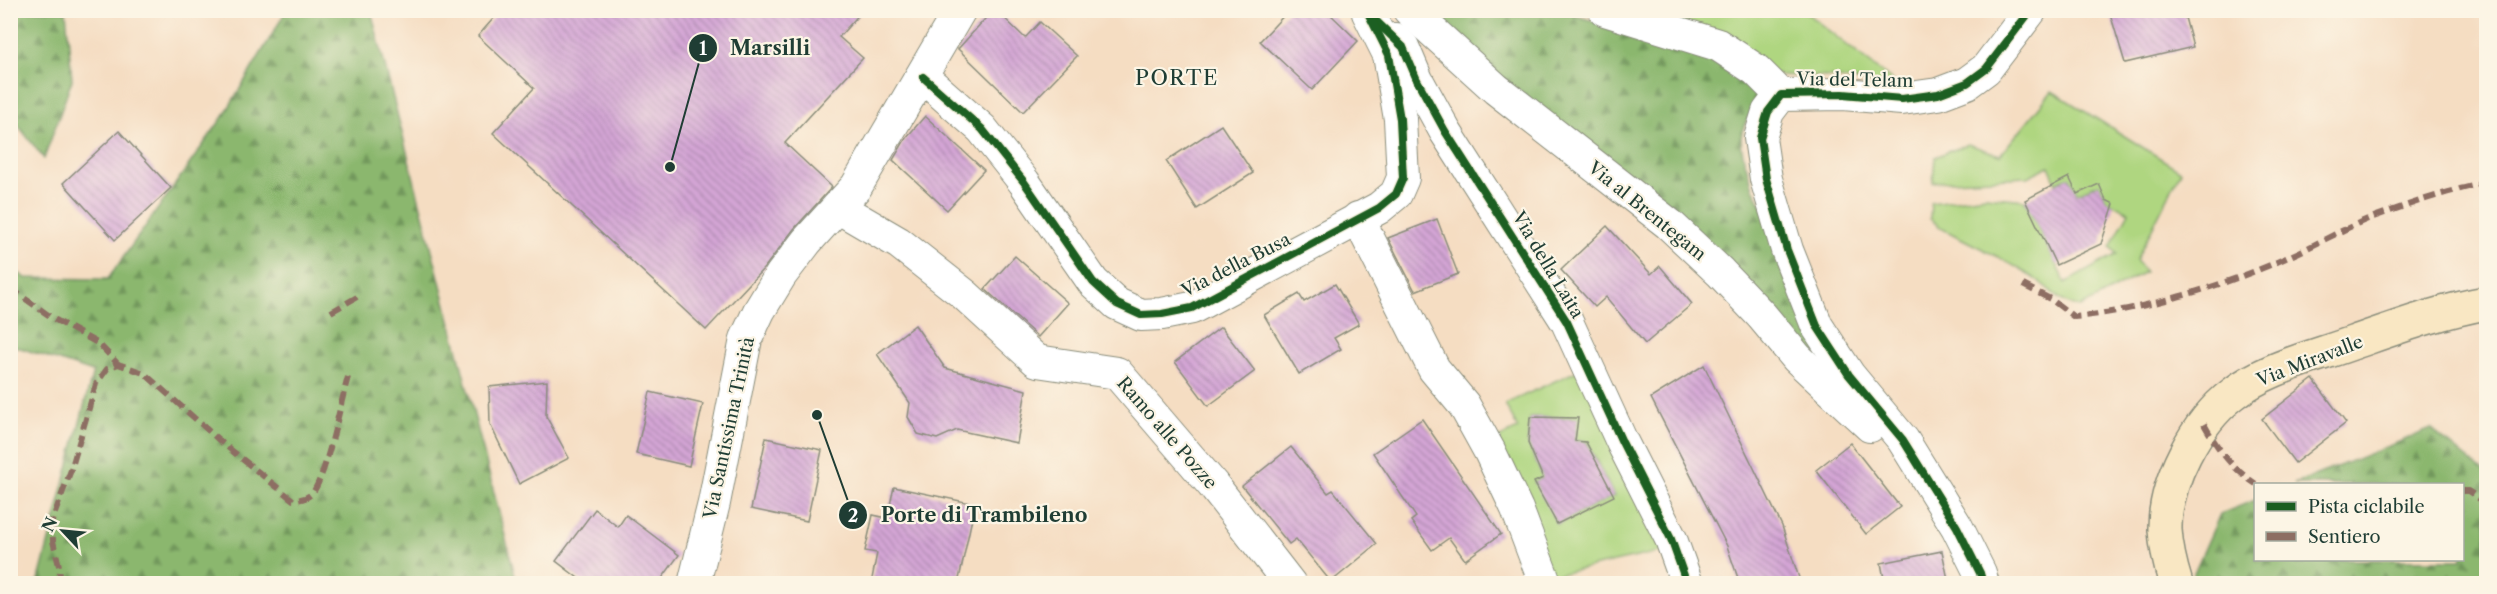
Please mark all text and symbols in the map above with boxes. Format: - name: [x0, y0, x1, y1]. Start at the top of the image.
- callout: Marsilli: [688, 29, 822, 67]
- text: Marsilli: [730, 36, 810, 60]
- text: 1: [699, 38, 707, 60]
- district label: PORTE: [1135, 65, 1219, 90]
- street label: Via del Telam: [1795, 68, 1914, 92]
- street label: Via al Brentegam: [1583, 156, 1711, 265]
- street label: Via della Laita: [1507, 207, 1589, 323]
- street label: Via della Busa: [1177, 228, 1295, 302]
- street label: Via Miravalle: [2253, 331, 2366, 392]
- street label: Via Santissima Trinità: [699, 335, 759, 522]
- street label: Ramo alle Pozze: [1112, 372, 1222, 494]
- legend: [2254, 483, 2464, 561]
- callout: Porte di Trambileno: [838, 496, 1100, 534]
- text: Pista ciclabile: [2308, 496, 2425, 518]
- north arrow: [33, 501, 93, 561]
- text: Porte di Trambileno: [881, 503, 1087, 527]
- text: 2: [848, 505, 858, 527]
- text: N: [37, 514, 62, 535]
- text: Sentiero: [2308, 526, 2380, 548]

